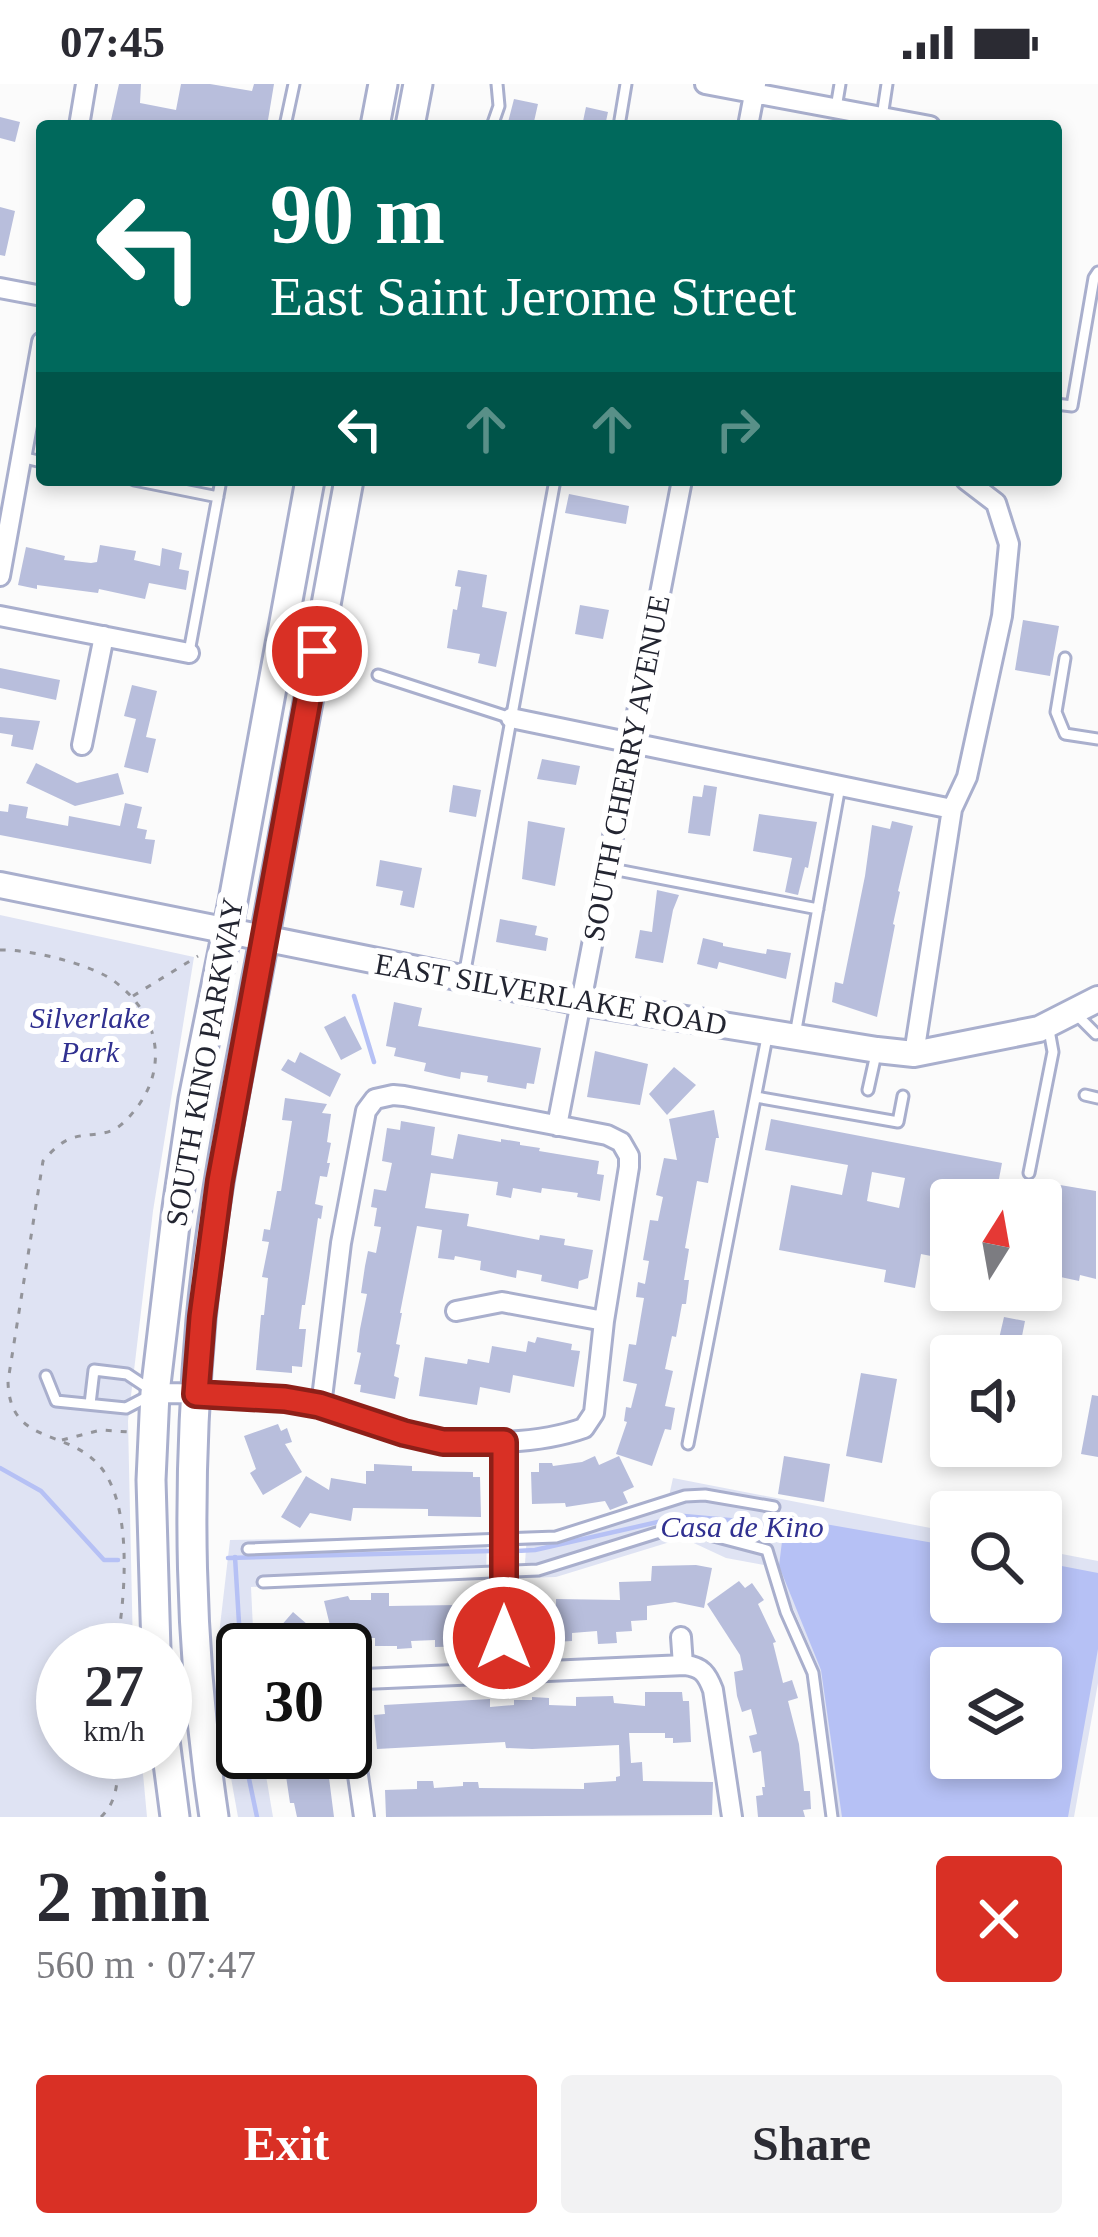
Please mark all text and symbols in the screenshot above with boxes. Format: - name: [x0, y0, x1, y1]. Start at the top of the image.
- text: 07:45: [60, 17, 165, 67]
- icon: left: [72, 168, 228, 324]
- text: 90 m: [270, 168, 445, 261]
- text: East Saint Jerome Street: [270, 267, 796, 327]
- icon: left: [327, 396, 393, 462]
- icon: ahead: [453, 396, 519, 462]
- icon: ahead: [579, 396, 645, 462]
- icon: right: [705, 396, 771, 462]
- street label: SOUTH CHERRY AVENUE: [576, 592, 676, 944]
- pin: [266, 600, 368, 702]
- icon: arrive: [284, 618, 350, 684]
- street label: SOUTH KINO PARKWAY: [159, 895, 249, 1229]
- street label: EAST SILVERLAKE ROAD: [372, 947, 730, 1041]
- park label: Silverlake Park: [30, 1001, 150, 1068]
- north arrow: [930, 1179, 1062, 1311]
- map controls: [930, 1179, 1062, 1779]
- button: sound: [930, 1335, 1062, 1467]
- button: search: [930, 1491, 1062, 1623]
- park label: Casa de Kino: [660, 1510, 824, 1543]
- position arrow: [441, 1575, 567, 1701]
- speed limit sign: 30: [216, 1623, 372, 1779]
- button: layers: [930, 1647, 1062, 1779]
- text: 27: [84, 1653, 144, 1719]
- text: km/h: [83, 1714, 145, 1747]
- button: close: [936, 1856, 1062, 1982]
- text: 2 min: [36, 1857, 210, 1937]
- text: 560 m · 07:47: [36, 1943, 256, 1986]
- button: Exit: [36, 2075, 537, 2213]
- button: Share: [561, 2075, 1062, 2213]

